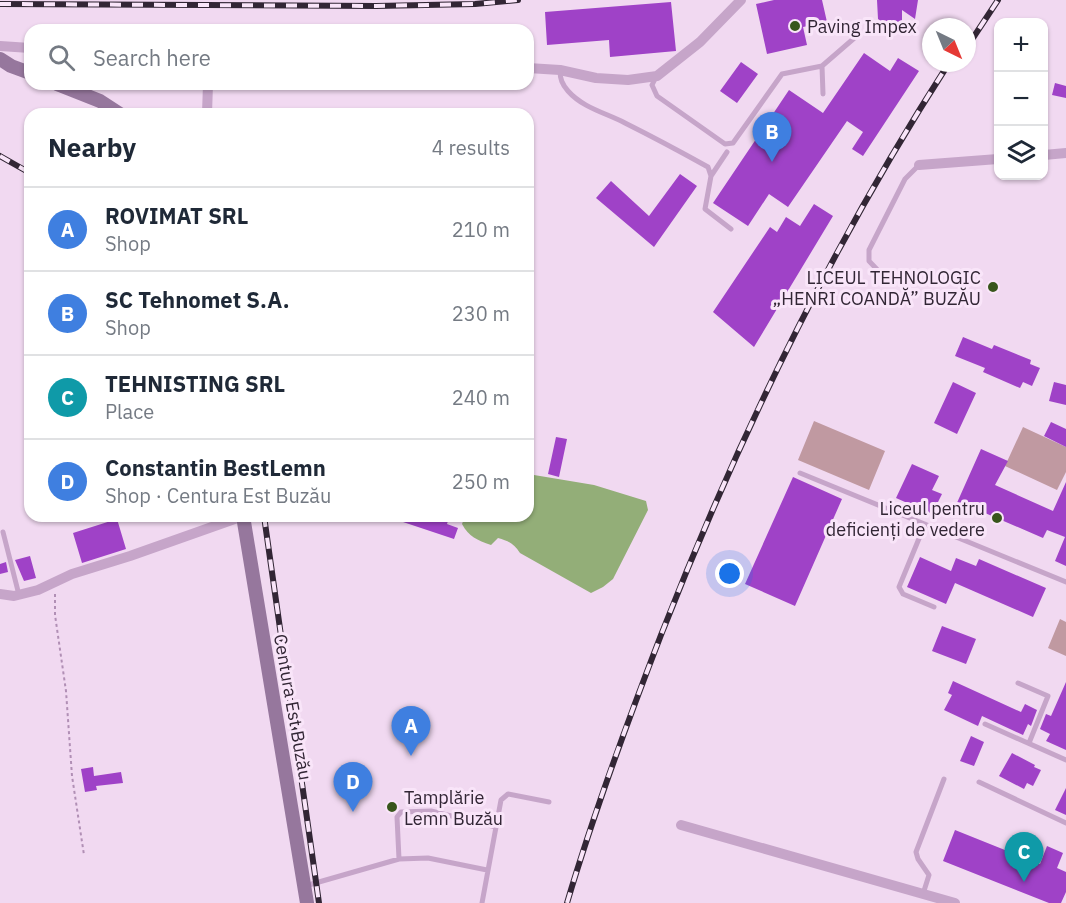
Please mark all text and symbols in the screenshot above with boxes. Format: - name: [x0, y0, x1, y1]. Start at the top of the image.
- place label: Paving Impex: [807, 15, 917, 38]
- north arrow: [922, 18, 976, 72]
- map controls: [994, 18, 1048, 180]
- button: +: [994, 18, 1048, 72]
- marker: Paving Impex: [788, 19, 802, 33]
- search box: [24, 24, 534, 90]
- icon: search: [45, 41, 78, 74]
- text: Search here: [93, 43, 211, 72]
- button: −: [994, 72, 1048, 126]
- pin: B: [752, 112, 792, 162]
- button: layers: [994, 126, 1048, 180]
- text: Nearby: [48, 130, 136, 164]
- text: 4 results: [432, 134, 510, 161]
- text: ROVIMAT SRL: [105, 201, 248, 230]
- text: A: [61, 216, 74, 243]
- text: 210 m: [452, 216, 510, 243]
- text: Shop: [105, 230, 151, 257]
- place label: LICEUL TEHNOLOGIC „HENRI COANDĂ” BUZĂU: [773, 266, 981, 310]
- marker: LICEUL TEHNOLOGIC „HENRI COANDĂ” BUZĂU: [986, 280, 1000, 294]
- text: SC Tehnomet S.A.: [105, 285, 290, 314]
- text: B: [61, 300, 74, 327]
- text: 230 m: [452, 300, 510, 327]
- text: Shop: [105, 314, 151, 341]
- text: TEHNISTING SRL: [105, 369, 285, 398]
- text: C: [61, 384, 74, 411]
- text: 240 m: [452, 384, 510, 411]
- text: Place: [105, 398, 154, 425]
- text: Constantin BestLemn: [105, 453, 326, 482]
- text: D: [61, 468, 74, 495]
- text: 250 m: [452, 468, 510, 495]
- text: Shop · Centura Est Buzău: [105, 482, 331, 509]
- place label: Liceul pentru deficienți de vedere: [826, 497, 985, 541]
- marker: Liceul pentru deficienți de vedere: [990, 511, 1004, 525]
- your location: [715, 559, 744, 588]
- street label: Centura Est Buzău: [269, 632, 317, 782]
- pin: A: [392, 706, 430, 756]
- pin: D: [334, 762, 372, 812]
- place label: Tamplărie Lemn Buzău: [404, 786, 503, 830]
- marker: Tamplărie Lemn Buzău: [385, 800, 399, 814]
- pin: C: [1004, 832, 1044, 882]

